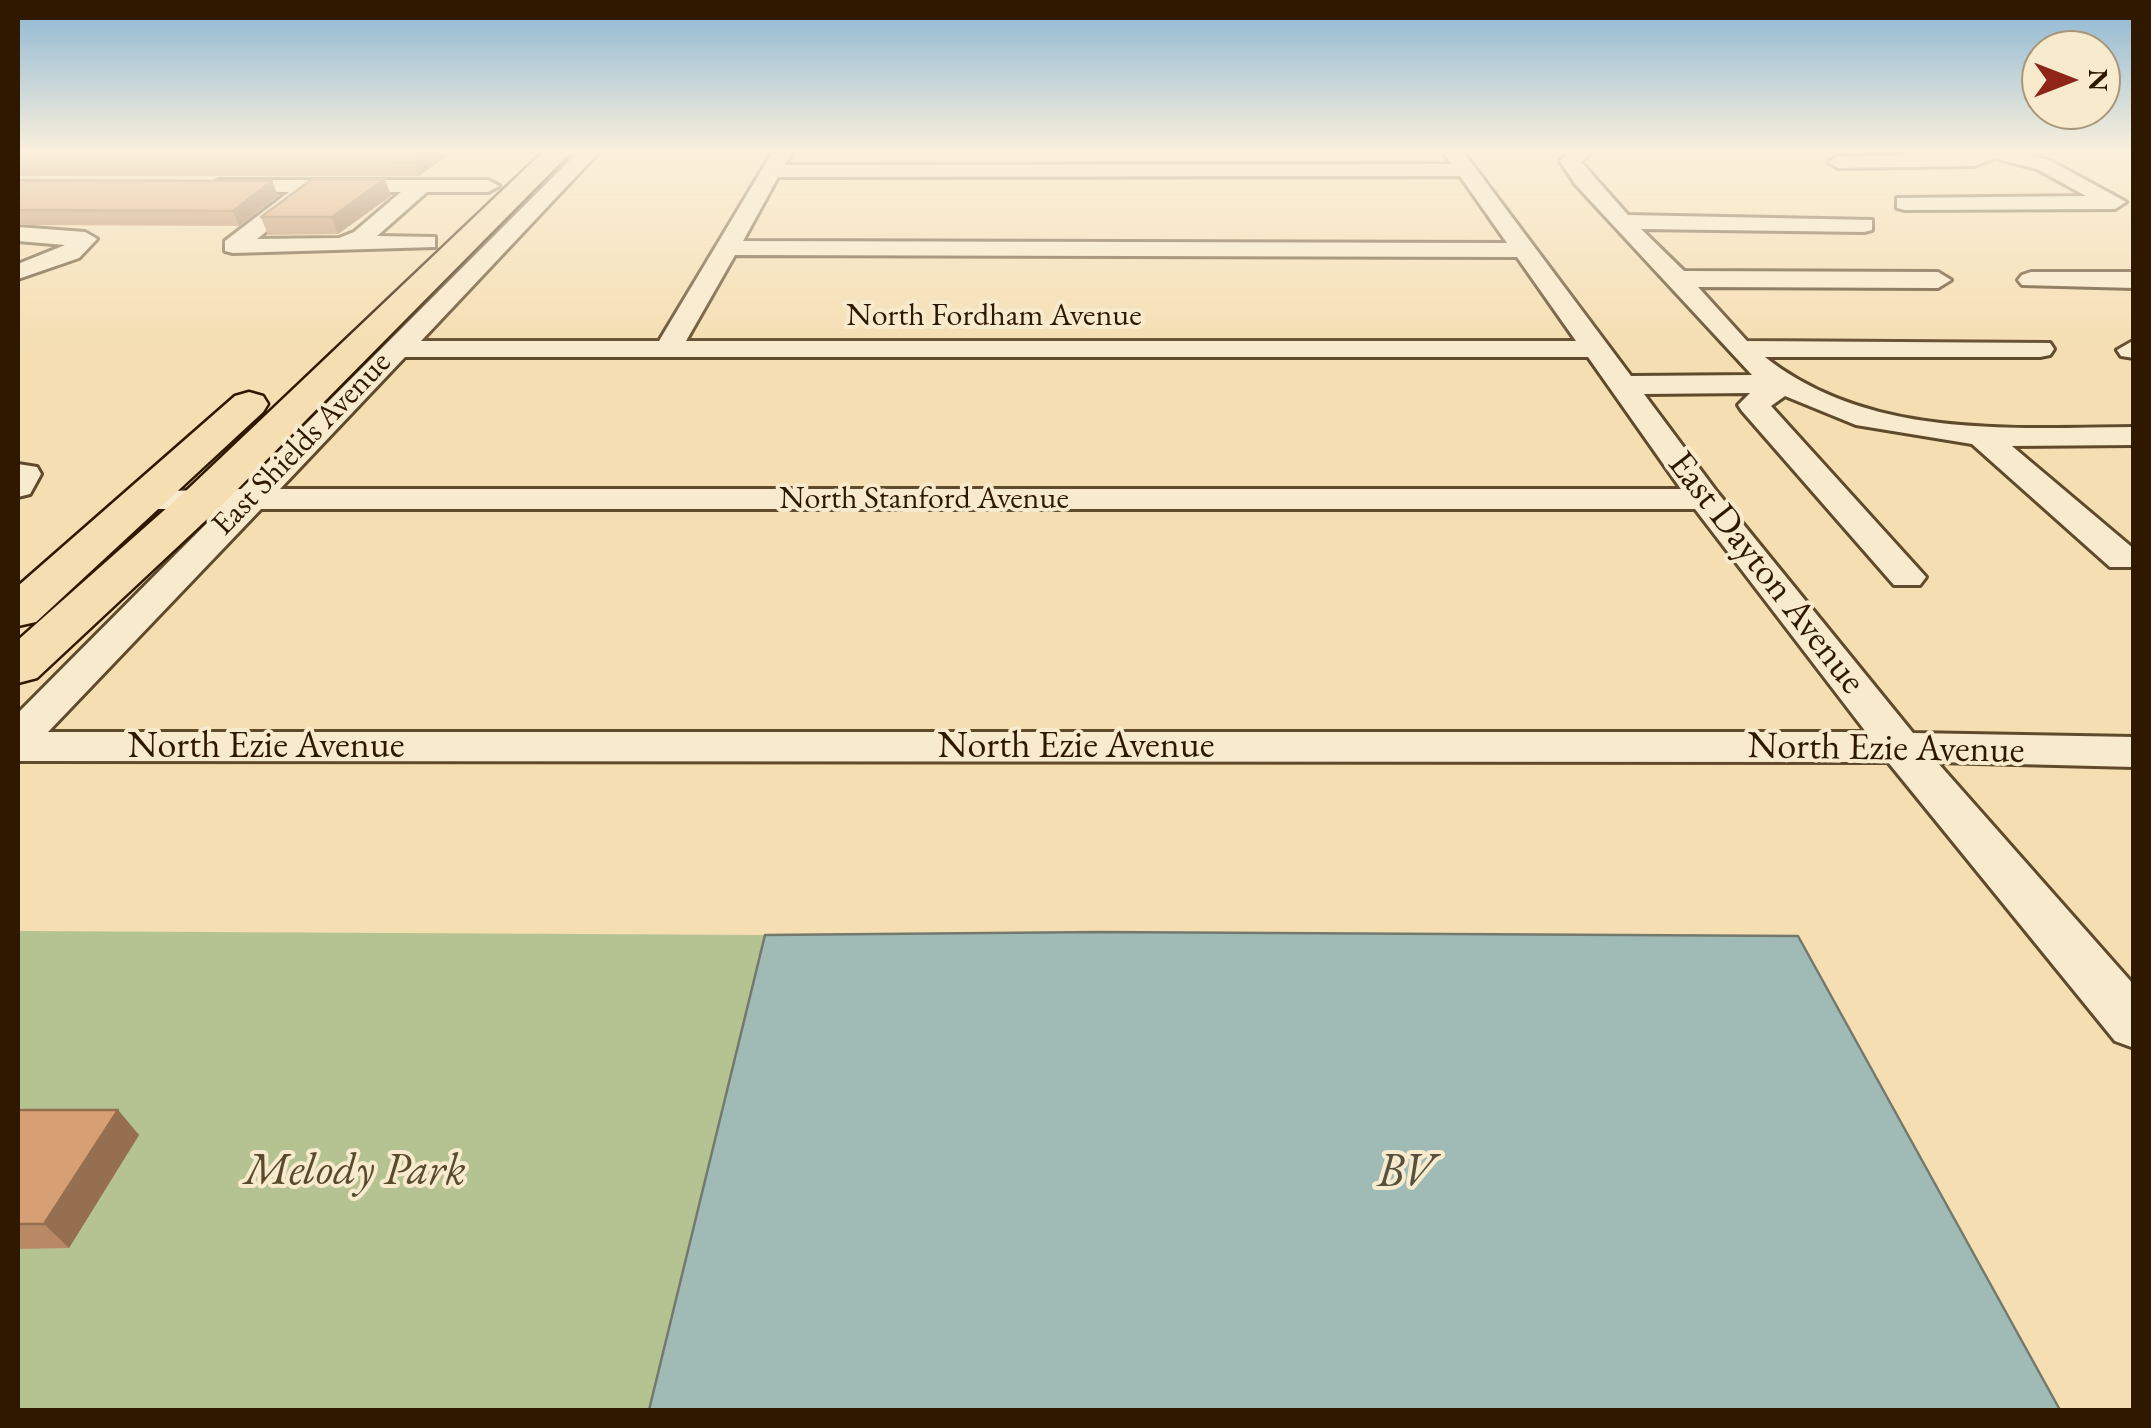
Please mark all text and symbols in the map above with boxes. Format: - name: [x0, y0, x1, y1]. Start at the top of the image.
- north arrow: [2021, 30, 2121, 130]
- text: N: [2081, 69, 2117, 91]
- street label: North Fordham Avenue: [846, 297, 1142, 335]
- street label: East Shields Avenue: [205, 344, 399, 544]
- street label: East Dayton Avenue: [1657, 443, 1875, 703]
- street label: North Stanford Avenue: [779, 480, 1069, 518]
- street label: North Ezie Avenue: [127, 724, 405, 770]
- street label: North Ezie Avenue: [937, 724, 1215, 770]
- street label: North Ezie Avenue: [1747, 724, 2025, 774]
- water label: BV: [1377, 1144, 1435, 1202]
- park label: Melody Park: [244, 1145, 466, 1199]

